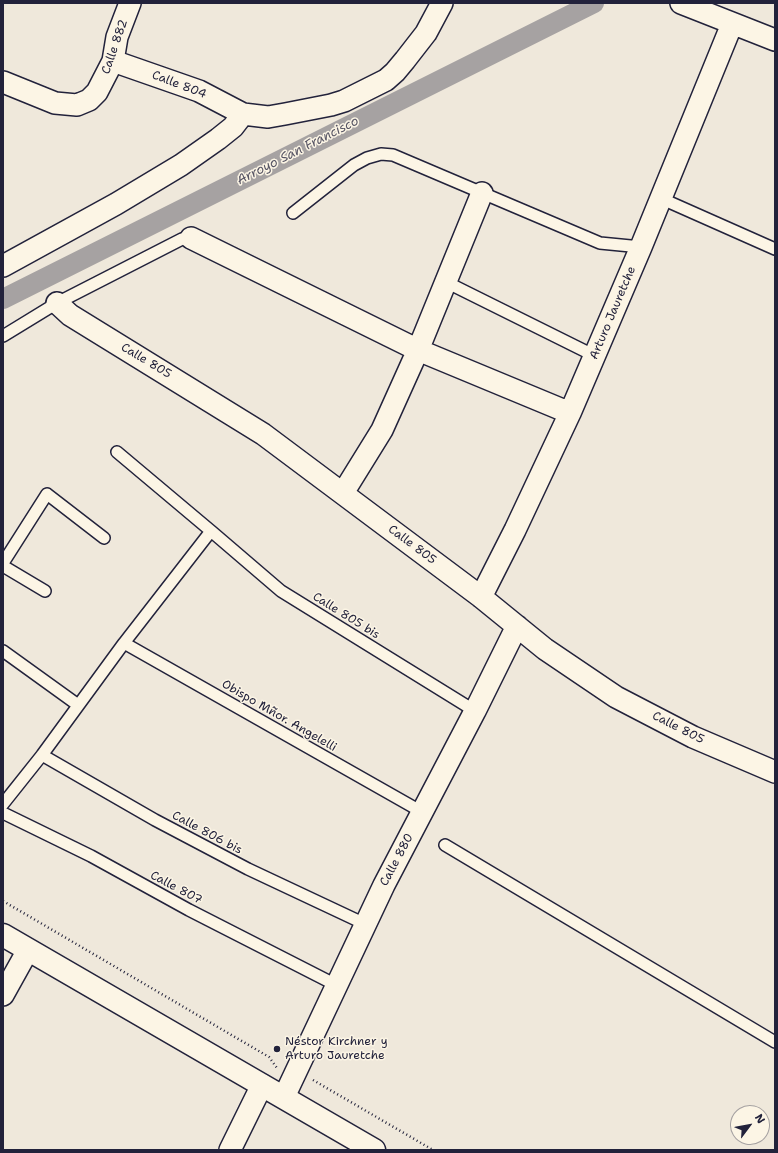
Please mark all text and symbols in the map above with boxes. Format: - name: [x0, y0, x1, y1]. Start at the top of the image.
- street label: Calle 882: [99, 18, 131, 76]
- street label: Calle 804: [150, 68, 208, 102]
- water label: Arroyo San Francisco: [234, 113, 362, 189]
- street label: Arturo Jauretche: [587, 264, 639, 362]
- street label: Calle 805: [118, 340, 174, 382]
- street label: Calle 805: [385, 522, 439, 568]
- street label: Calle 805 bis: [310, 590, 382, 642]
- street label: Obispo Mñor. Angelelli: [219, 677, 339, 755]
- street label: Calle 805: [650, 709, 706, 747]
- street label: Calle 806 bis: [169, 808, 245, 858]
- street label: Calle 880: [377, 831, 417, 889]
- street label: Calle 807: [147, 868, 205, 908]
- place label: Néstor Kirchner y Arturo Jauretche: [285, 1035, 388, 1063]
- marker: Néstor Kirchner y Arturo Jauretche: [272, 1044, 282, 1054]
- north arrow: [730, 1105, 770, 1145]
- text: N: [751, 1111, 768, 1127]

